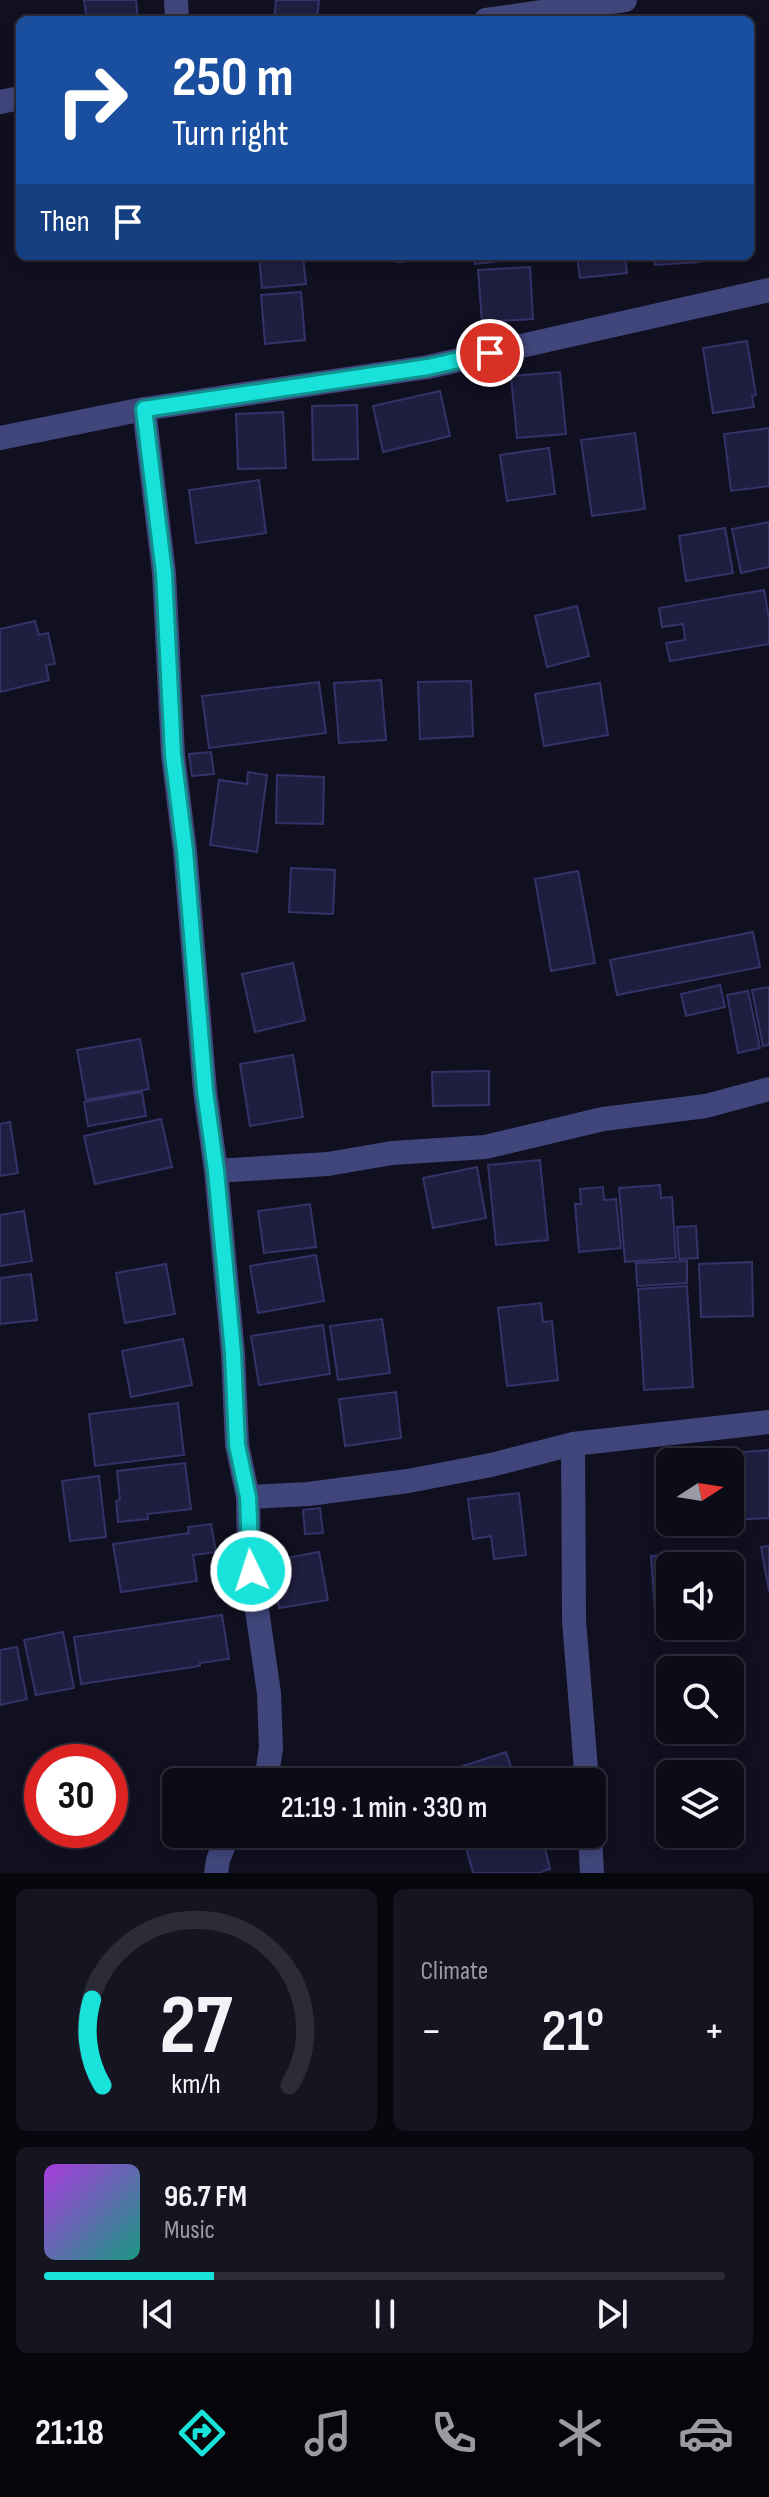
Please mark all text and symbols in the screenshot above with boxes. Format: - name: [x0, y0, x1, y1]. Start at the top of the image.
- text: 250 m: [172, 45, 294, 112]
- icon: right: [40, 48, 144, 152]
- text: Turn right: [172, 113, 289, 156]
- icon: arrive: [106, 200, 150, 244]
- text: Then: [40, 204, 90, 240]
- pin: [456, 319, 524, 387]
- icon: arrive: [468, 331, 512, 375]
- north arrow: [656, 1448, 744, 1536]
- map controls: [656, 1448, 744, 1848]
- position arrow: [209, 1529, 293, 1613]
- button: sound: [656, 1552, 744, 1640]
- button: search: [656, 1656, 744, 1744]
- speed limit sign: 30: [24, 1744, 128, 1848]
- button: layers: [656, 1760, 744, 1848]
- text: 21:19 · 1 min · 330 m: [281, 1790, 487, 1826]
- text: Climate: [421, 1956, 488, 1987]
- text: 27: [160, 1977, 233, 2077]
- text: 21°: [541, 1996, 604, 2068]
- text: −: [421, 2005, 442, 2058]
- text: +: [703, 2005, 725, 2058]
- text: km/h: [172, 2067, 221, 2102]
- text: 96.7 FM: [164, 2179, 247, 2215]
- text: Music: [164, 2215, 215, 2246]
- icon: previous: [136, 2292, 180, 2336]
- icon: pause: [363, 2292, 407, 2336]
- icon: next: [590, 2292, 634, 2336]
- icon: directions: [174, 2405, 230, 2461]
- icon: music: [300, 2405, 356, 2461]
- icon: phone: [426, 2405, 482, 2461]
- icon: climate: [552, 2405, 608, 2461]
- icon: car: [678, 2405, 734, 2461]
- text: 21:18: [35, 2412, 104, 2455]

